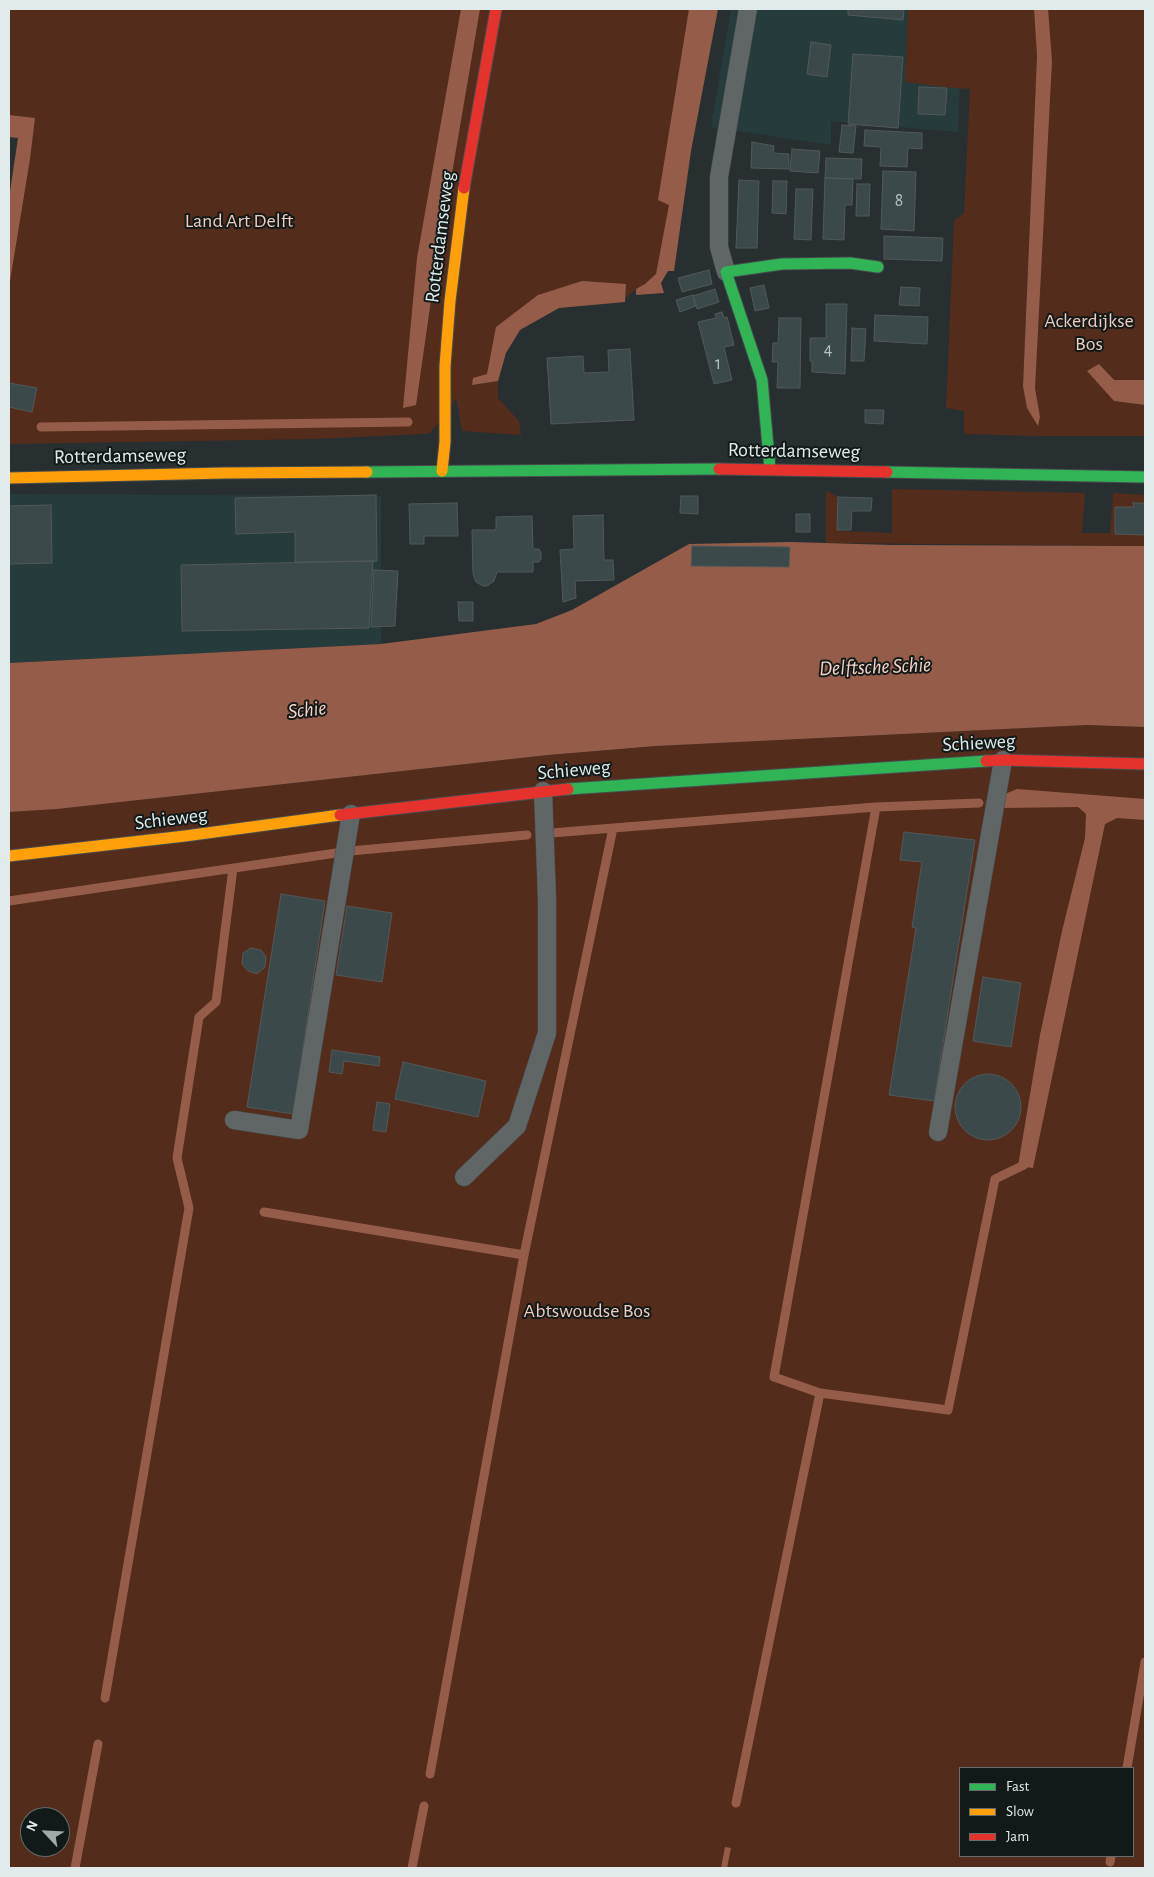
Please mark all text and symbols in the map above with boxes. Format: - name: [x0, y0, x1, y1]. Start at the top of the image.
- street label: Rotterdamseweg: [420, 170, 460, 304]
- house number: 8: [895, 190, 903, 212]
- park label: Land Art Delft: [185, 209, 293, 233]
- park label: Ackerdijkse Bos: [1044, 309, 1134, 356]
- house number: 4: [824, 339, 832, 361]
- house number: 1: [715, 353, 721, 375]
- street label: Rotterdamseweg: [728, 438, 860, 464]
- street label: Rotterdamseweg: [54, 443, 186, 469]
- water label: Delftsche Schie: [819, 652, 931, 682]
- water label: Schie: [287, 695, 327, 725]
- street label: Schieweg: [942, 729, 1016, 757]
- street label: Schieweg: [537, 755, 611, 785]
- street label: Schieweg: [133, 803, 209, 835]
- park label: Abtswoudse Bos: [524, 1299, 650, 1323]
- legend: [959, 1767, 1134, 1857]
- text: Fast: [1006, 1779, 1029, 1794]
- text: Slow: [1006, 1804, 1034, 1819]
- north arrow: [20, 1807, 70, 1857]
- text: N: [24, 1819, 41, 1833]
- text: Jam: [1006, 1829, 1029, 1844]

